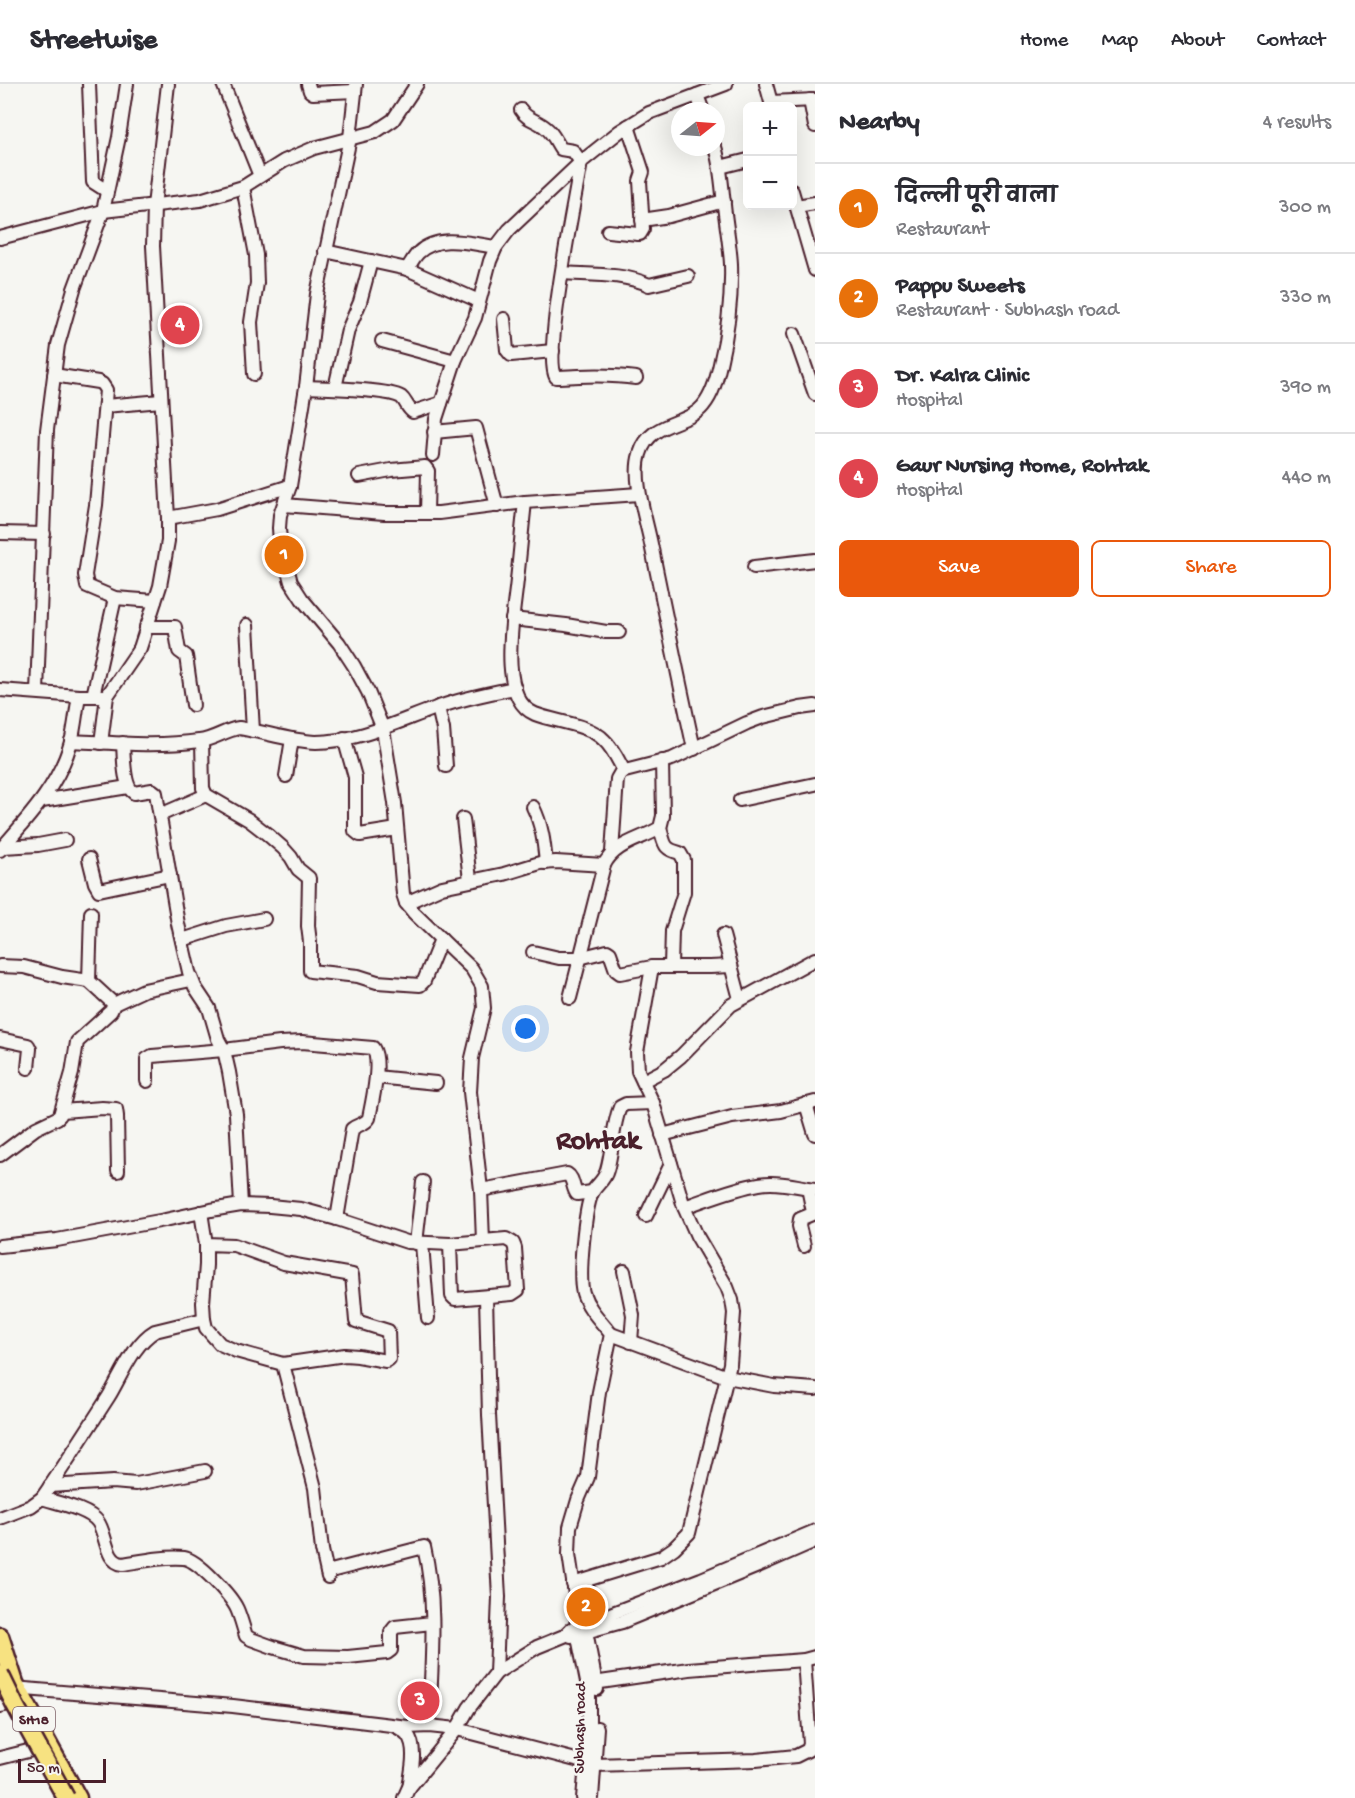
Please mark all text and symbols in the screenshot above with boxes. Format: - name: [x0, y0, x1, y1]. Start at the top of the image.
- text: Streetwise: [30, 25, 157, 58]
- text: Home: [1020, 29, 1068, 54]
- text: Map: [1101, 29, 1138, 54]
- text: About: [1171, 29, 1224, 54]
- text: Contact: [1257, 29, 1325, 54]
- north arrow: [671, 102, 725, 156]
- map controls: [743, 102, 797, 210]
- button: +: [743, 102, 797, 156]
- text: Nearby: [839, 108, 920, 139]
- text: 4 results: [1263, 112, 1331, 135]
- button: −: [743, 156, 797, 210]
- text: दिल्ली पूरी वाला: [896, 185, 1057, 211]
- text: 1: [854, 197, 863, 220]
- text: 300 m: [1279, 197, 1331, 220]
- text: Restaurant: [896, 219, 989, 242]
- text: Pappu Sweets: [896, 274, 1025, 300]
- text: 2: [854, 287, 863, 310]
- text: 330 m: [1280, 287, 1331, 310]
- text: Restaurant · Subhash road: [896, 300, 1119, 323]
- pin: 4: [160, 302, 200, 348]
- text: Dr. Kalra Clinic: [896, 364, 1029, 390]
- text: 3: [853, 377, 864, 400]
- text: 390 m: [1280, 377, 1331, 400]
- text: Hospital: [896, 390, 963, 413]
- text: Gaur Nursing Home, Rohtak: [896, 454, 1148, 480]
- text: 4: [854, 467, 863, 490]
- text: 440 m: [1282, 467, 1331, 490]
- text: Hospital: [896, 480, 963, 503]
- pin: 1: [264, 532, 304, 578]
- button: Save: [839, 540, 1079, 597]
- button: Share: [1091, 540, 1331, 597]
- your location: [511, 1014, 540, 1043]
- district label: Rohtak: [555, 1126, 643, 1159]
- pin: 2: [566, 1584, 606, 1630]
- pin: 3: [400, 1678, 440, 1724]
- street label: Subhash road: [571, 1681, 592, 1774]
- road number: SH18: [13, 1707, 55, 1731]
- scale bar: [18, 1756, 106, 1784]
- text: 50 m: [27, 1760, 60, 1779]

